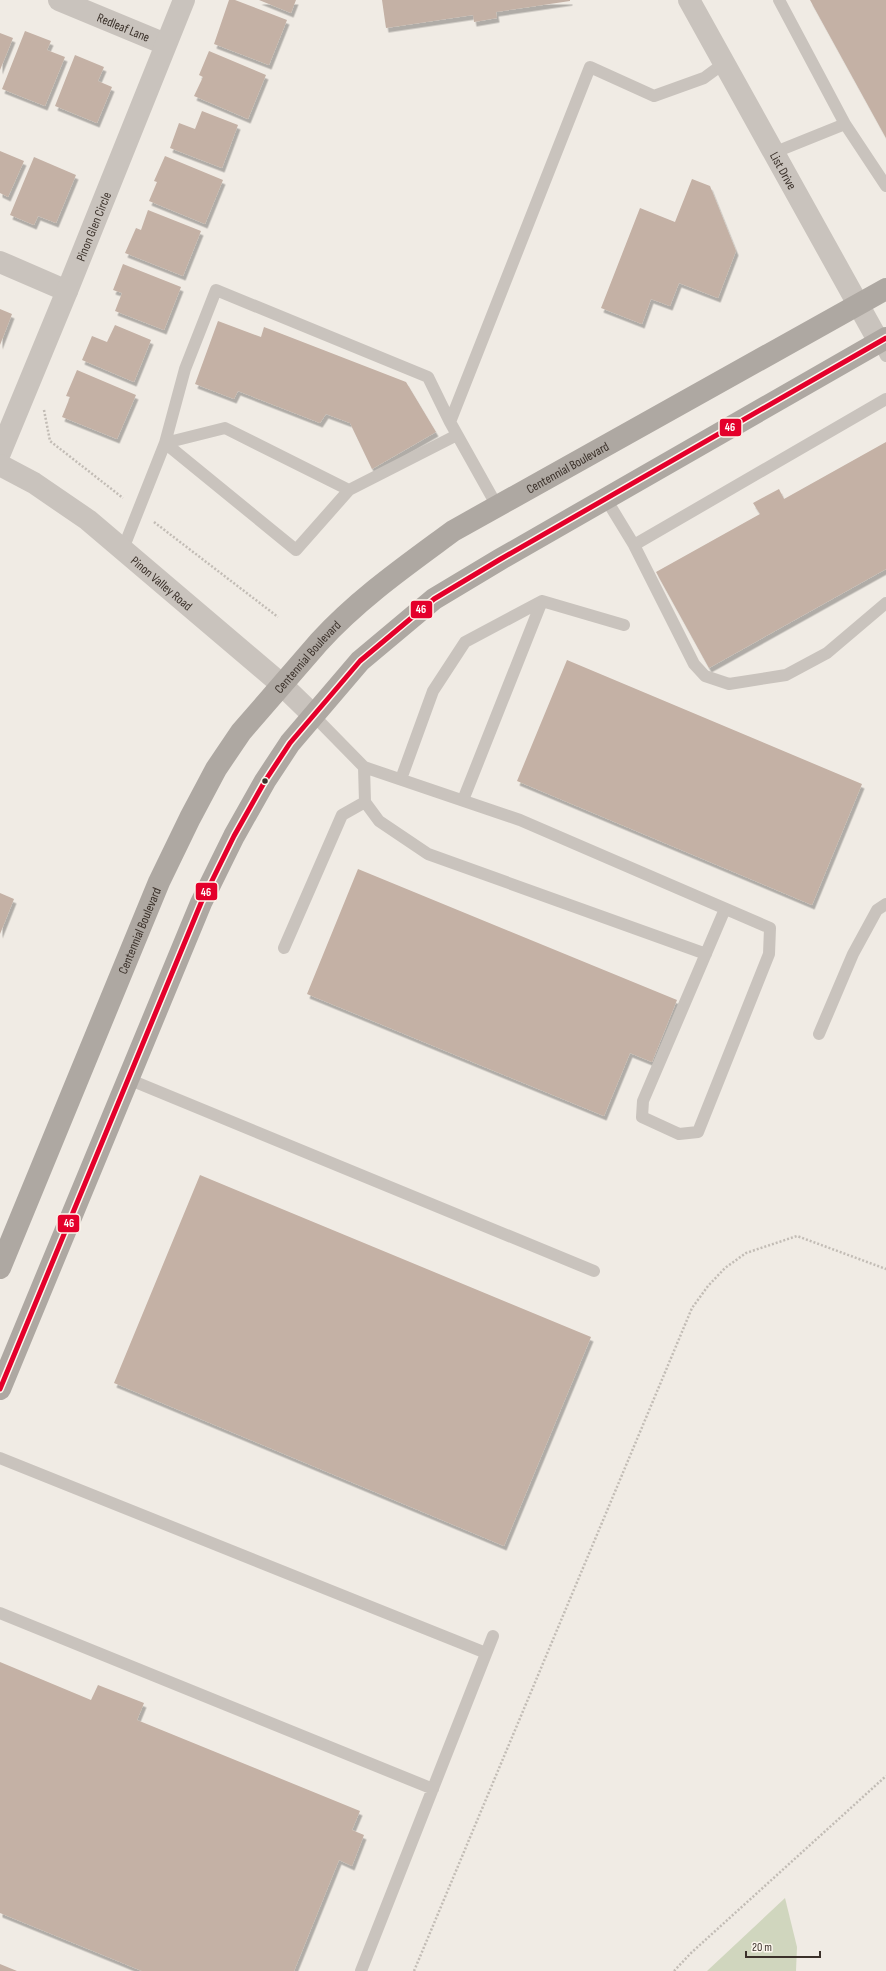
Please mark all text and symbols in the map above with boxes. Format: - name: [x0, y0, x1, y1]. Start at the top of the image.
- street label: Redleaf Lane: [94, 10, 152, 46]
- street label: List Drive: [766, 149, 800, 193]
- street label: Pinon Glen Circle: [73, 190, 115, 264]
- line badge: 46: [719, 418, 742, 437]
- text: 46: [725, 421, 735, 434]
- street label: Centennial Boulevard: [524, 439, 612, 498]
- street label: Pinon Valley Road: [127, 553, 195, 614]
- line badge: 46: [410, 600, 433, 619]
- text: 46: [416, 603, 426, 616]
- street label: Centennial Boulevard: [271, 617, 344, 697]
- unlabelled marker: [260, 776, 270, 786]
- line badge: 46: [195, 882, 218, 901]
- street label: Centennial Boulevard: [115, 885, 165, 977]
- text: 46: [201, 886, 211, 899]
- line badge: 46: [57, 1214, 80, 1233]
- text: 46: [64, 1217, 74, 1230]
- scale bar: [746, 1933, 820, 1959]
- text: 20 m: [752, 1940, 772, 1955]

